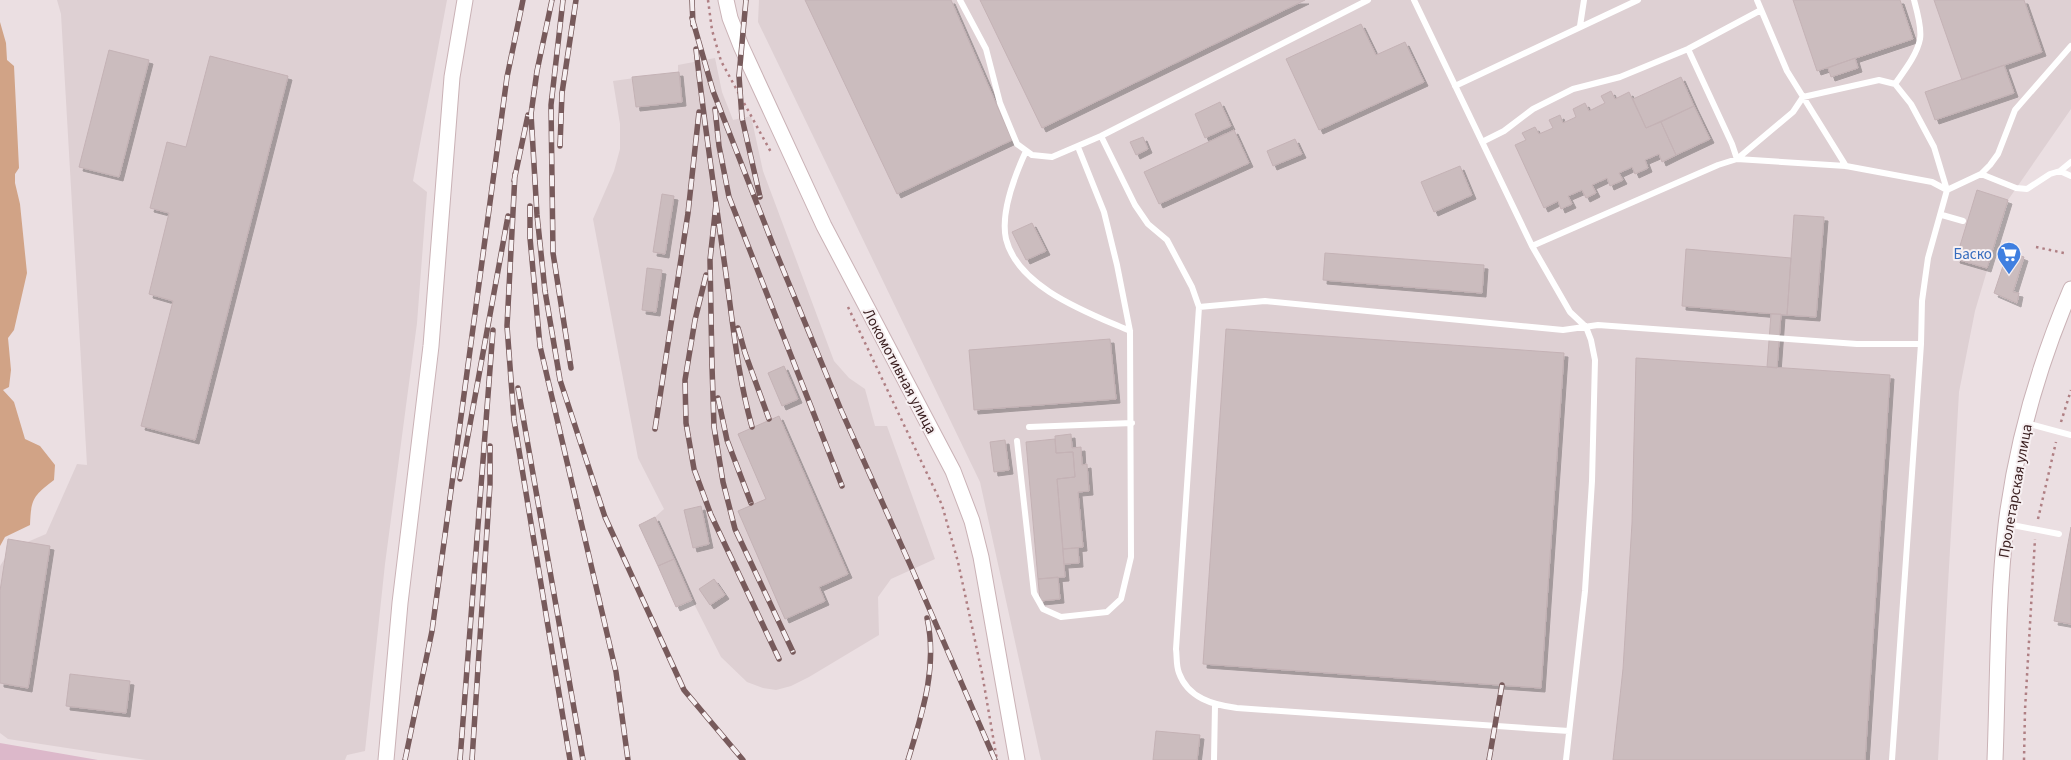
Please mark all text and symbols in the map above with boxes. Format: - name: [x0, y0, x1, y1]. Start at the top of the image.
- supermarket icon: Баско: [1996, 241, 2022, 275]
- place label: Баско: [1954, 244, 1992, 265]
- street label: Локомотивная улица: [858, 305, 942, 438]
- street label: Пролетарская улица: [1993, 423, 2038, 560]

